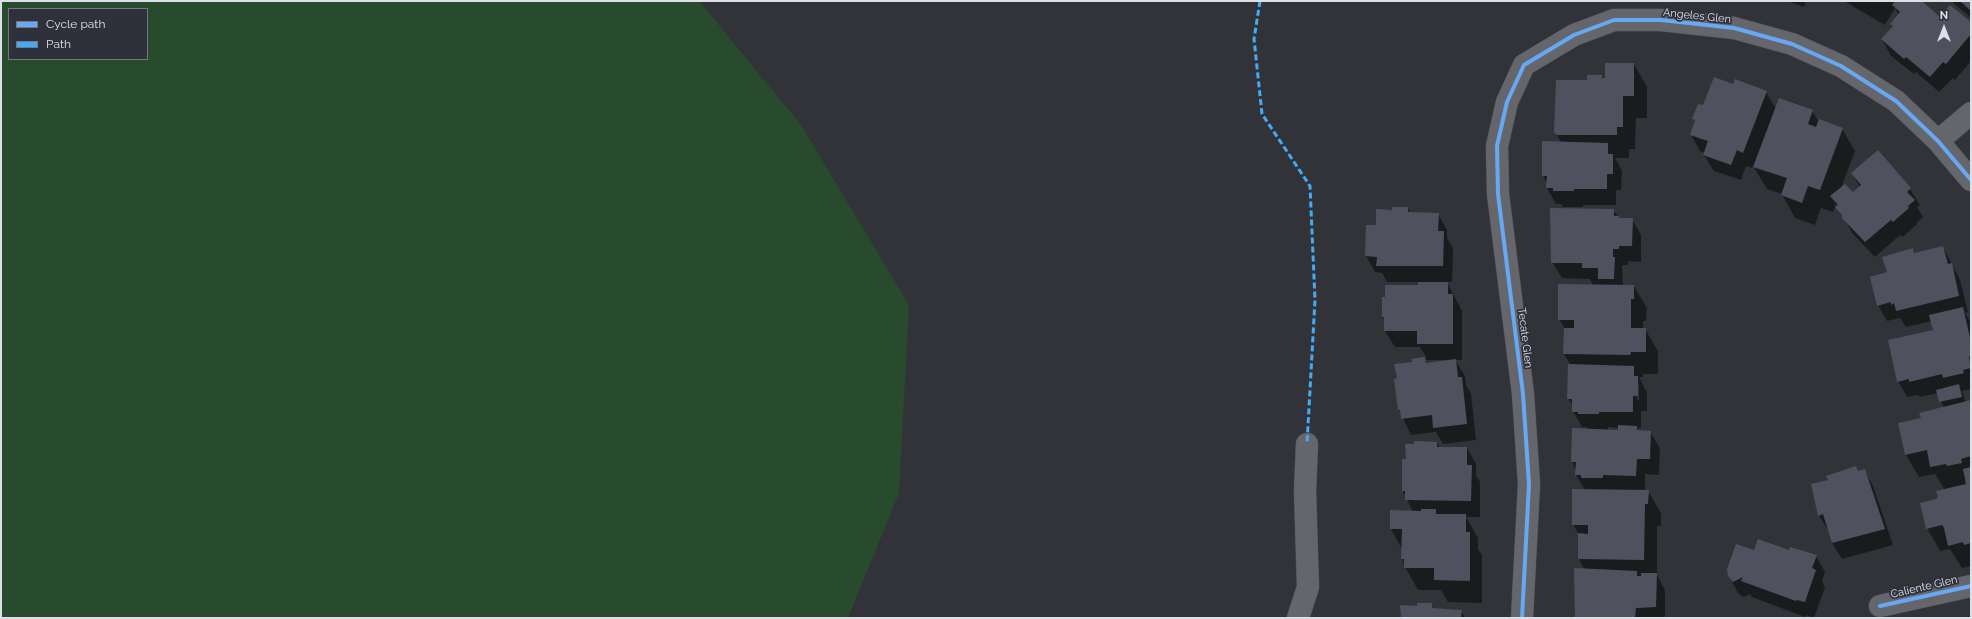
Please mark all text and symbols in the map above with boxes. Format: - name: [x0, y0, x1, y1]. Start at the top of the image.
- street label: Angeles Glen: [1662, 6, 1732, 26]
- legend: [8, 8, 148, 60]
- north arrow: [1924, 8, 1964, 48]
- text: N: [1940, 9, 1948, 22]
- text: Cycle path: [46, 17, 105, 31]
- text: Path: [46, 37, 71, 51]
- street label: Tecate Glen: [1515, 307, 1535, 369]
- street label: Caliente Glen: [1889, 573, 1959, 601]

